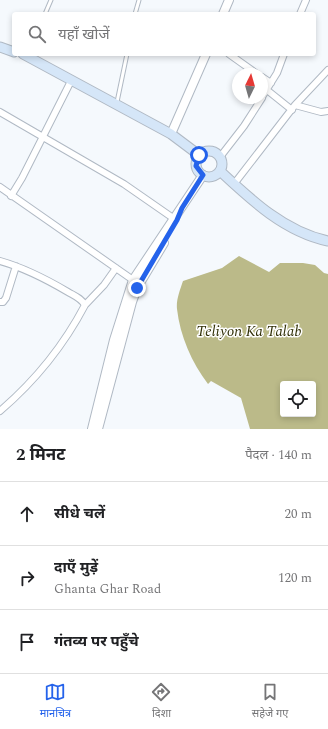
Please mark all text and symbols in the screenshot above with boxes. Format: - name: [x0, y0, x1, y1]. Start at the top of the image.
- search box: [12, 12, 316, 56]
- icon: search: [26, 23, 48, 45]
- text: यहाँ खोजें: [58, 23, 110, 46]
- north arrow: [232, 68, 268, 104]
- route start: [190, 146, 208, 164]
- route end: [128, 279, 146, 297]
- water label: Teliyon Ka Talab: [196, 320, 302, 343]
- map controls: [280, 381, 316, 417]
- button: locate: [280, 381, 316, 417]
- text: 2 मिनट: [16, 442, 65, 468]
- text: पैदल · 140 m: [245, 445, 312, 465]
- text: सीधे चलें: [54, 502, 105, 525]
- icon: ahead: [16, 503, 38, 525]
- text: 20 m: [285, 504, 312, 524]
- text: दाएँ मुड़ें: [54, 556, 98, 579]
- icon: right: [16, 567, 38, 589]
- text: 120 m: [278, 568, 312, 588]
- text: Ghanta Ghar Road: [54, 579, 161, 599]
- text: गंतव्य पर पहुँचे: [54, 630, 139, 653]
- icon: arrive: [16, 631, 38, 653]
- tab: मानचित्र: [40, 681, 71, 722]
- tab: दिशा: [150, 681, 172, 722]
- tab: सहेजे गए: [252, 681, 288, 722]

